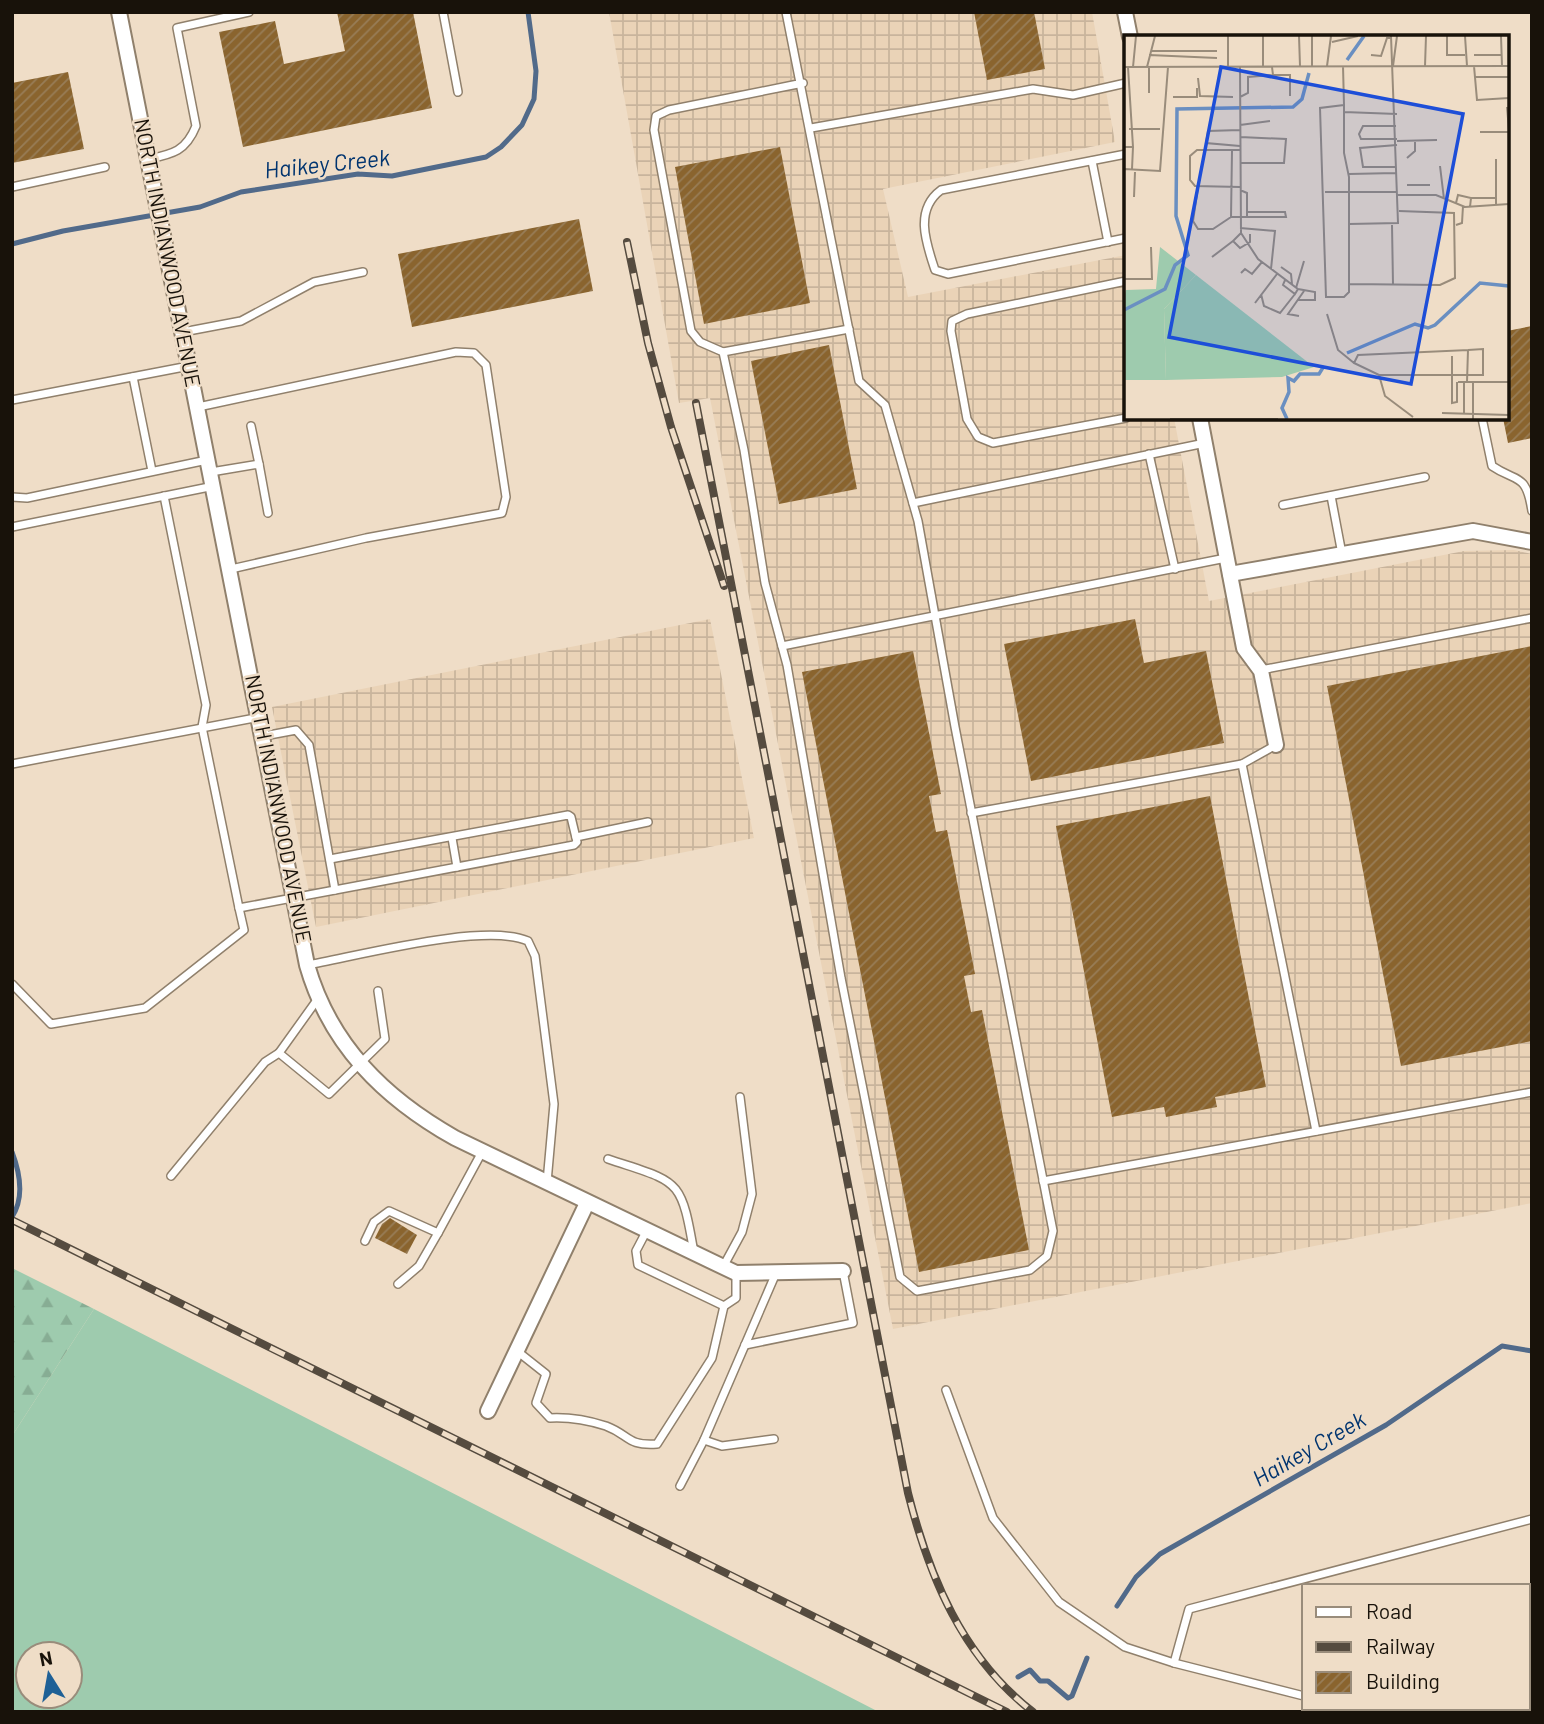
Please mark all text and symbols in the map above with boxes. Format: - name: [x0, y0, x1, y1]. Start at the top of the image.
- inset map: [1124, 35, 1509, 420]
- street label: NORTH INDIANWOOD AVENUE: [130, 116, 207, 389]
- water label: Haikey Creek: [263, 142, 391, 184]
- street label: NORTH INDIANWOOD AVENUE: [241, 672, 318, 945]
- water label: Haikey Creek: [1247, 1404, 1370, 1492]
- legend: [1302, 1584, 1530, 1710]
- text: Road: [1366, 1598, 1412, 1623]
- text: Railway: [1366, 1633, 1435, 1658]
- north arrow: [14, 1640, 84, 1710]
- text: N: [37, 1645, 54, 1670]
- text: Building: [1366, 1668, 1440, 1693]

